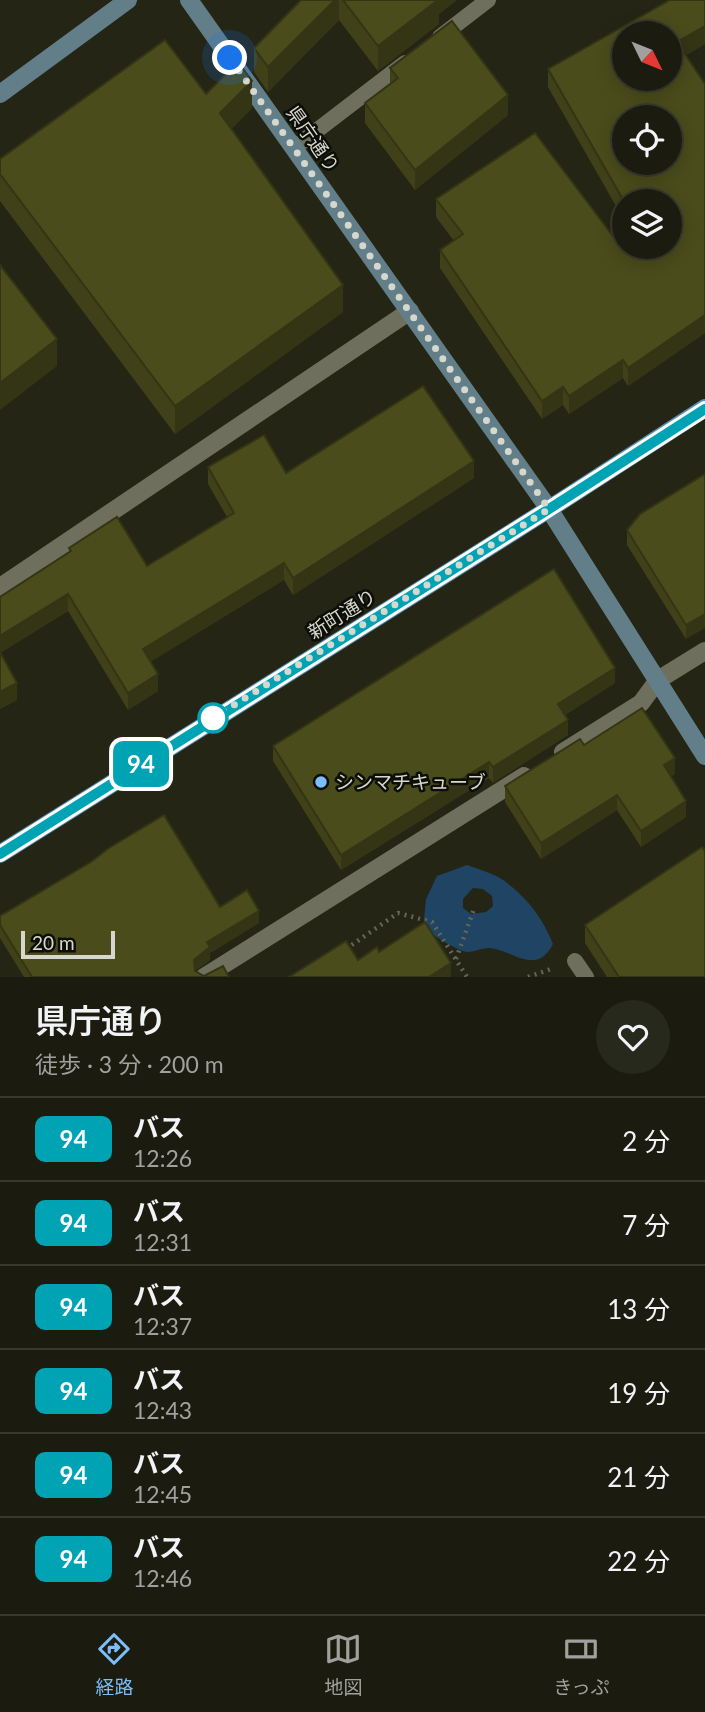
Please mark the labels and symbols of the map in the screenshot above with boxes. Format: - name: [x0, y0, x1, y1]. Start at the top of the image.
- north arrow: [612, 21, 682, 91]
- your location: [212, 40, 247, 75]
- street label: 県庁通り: [282, 101, 345, 176]
- street label: 新町通り: [303, 584, 380, 643]
- unlabelled marker: [198, 703, 228, 733]
- line badge: 94: [110, 741, 172, 787]
- place label: シンマチキューブ: [335, 770, 486, 793]
- marker: シンマチキューブ: [313, 774, 329, 790]
- scale bar: [21, 928, 116, 960]

